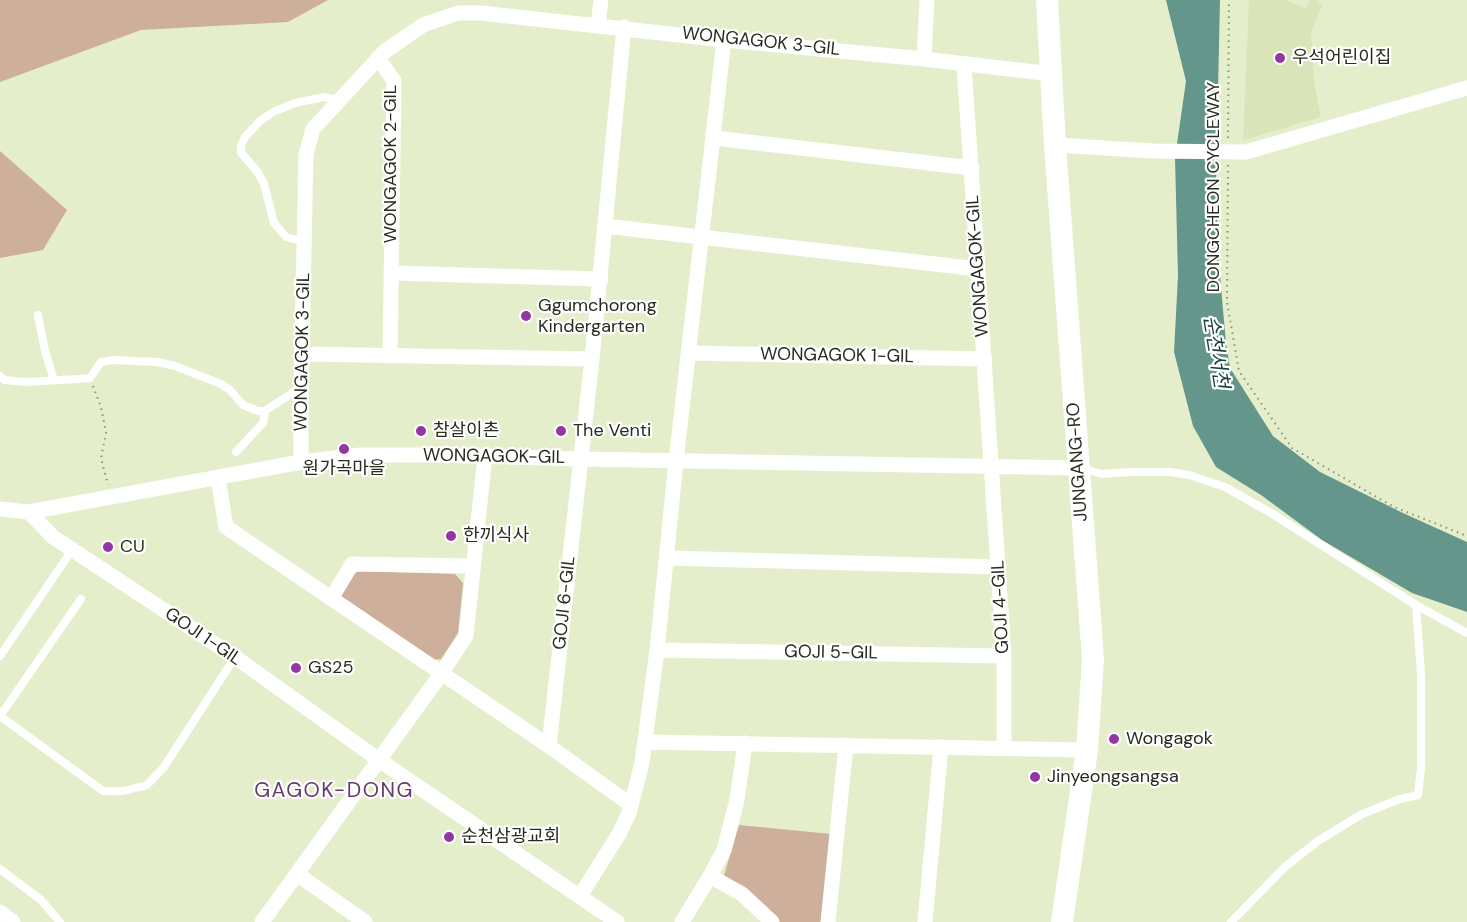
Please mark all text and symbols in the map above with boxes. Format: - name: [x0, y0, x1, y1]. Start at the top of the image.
- street label: WONGAGOK 3-GIL: [681, 23, 841, 61]
- place label: 우석어린이집: [1292, 47, 1391, 69]
- marker: 우석어린이집: [1273, 51, 1287, 65]
- street label: DONGCHEON CYCLEWAY: [1203, 82, 1225, 292]
- street label: WONGAGOK 2-GIL: [380, 85, 402, 243]
- street label: WONGAGOK-GIL: [962, 194, 994, 338]
- street label: WONGAGOK 3-GIL: [291, 272, 315, 432]
- place label: Ggumchorong Kindergarten: [538, 295, 657, 338]
- marker: Ggumchorong Kindergarten: [519, 309, 533, 323]
- water label: 순천서천: [1197, 314, 1233, 390]
- street label: WONGAGOK 1-GIL: [760, 344, 914, 368]
- street label: JUNGANG-RO: [1063, 402, 1093, 522]
- place label: 참살이촌: [433, 420, 499, 442]
- place label: The Venti: [573, 420, 651, 442]
- marker: 참살이촌: [414, 424, 428, 438]
- marker: The Venti: [554, 424, 568, 438]
- marker: 원가곡마을: [337, 442, 351, 456]
- street label: WONGAGOK-GIL: [423, 445, 565, 469]
- place label: 원가곡마을: [303, 458, 385, 480]
- place label: 한끼식사: [463, 525, 529, 547]
- marker: 한끼식사: [444, 529, 458, 543]
- place label: CU: [120, 536, 145, 558]
- marker: CU: [101, 540, 115, 554]
- street label: GOJI 6-GIL: [549, 555, 581, 651]
- street label: GOJI 4-GIL: [988, 560, 1014, 654]
- street label: GOJI 1-GIL: [160, 603, 246, 671]
- street label: GOJI 5-GIL: [784, 641, 878, 665]
- place label: GS25: [308, 657, 353, 679]
- marker: GS25: [289, 661, 303, 675]
- place label: Wongagok: [1126, 728, 1213, 750]
- marker: Wongagok: [1107, 732, 1121, 746]
- place label: Jinyeongsangsa: [1047, 766, 1179, 788]
- marker: Jinyeongsangsa: [1028, 770, 1042, 784]
- district label: GAGOK-DONG: [254, 778, 414, 804]
- place label: 순천삼광교회: [461, 826, 560, 848]
- marker: 순천삼광교회: [442, 830, 456, 844]

